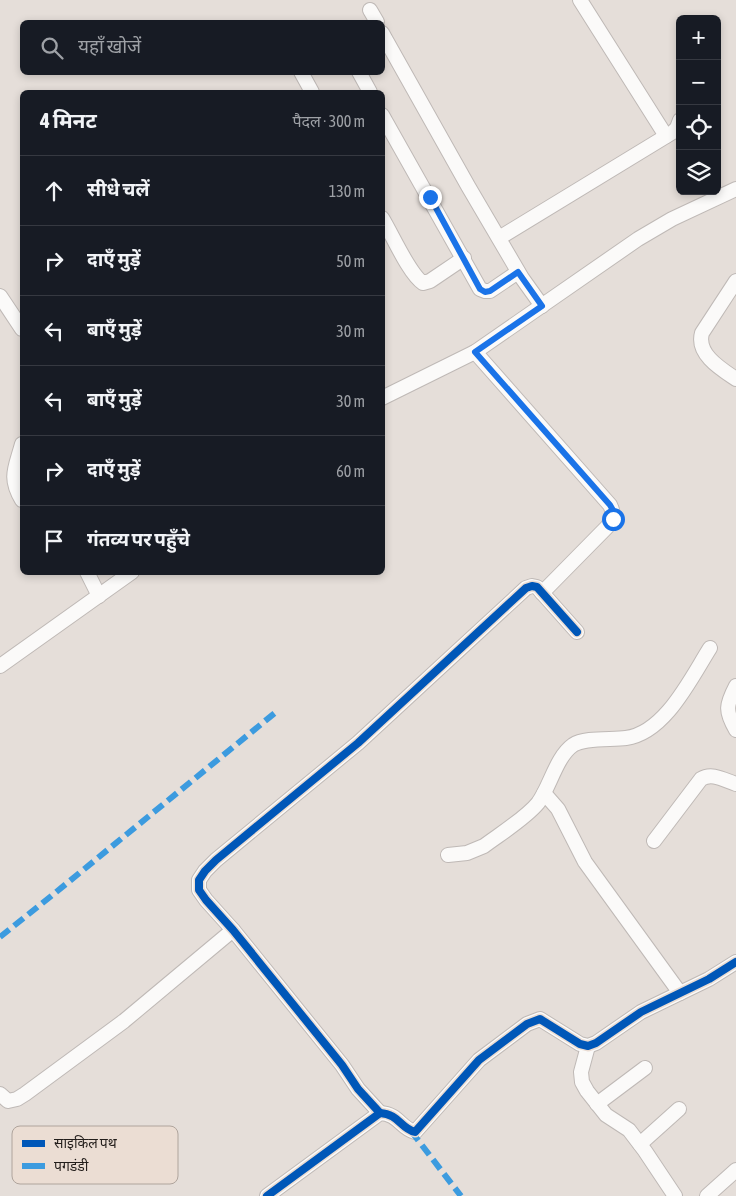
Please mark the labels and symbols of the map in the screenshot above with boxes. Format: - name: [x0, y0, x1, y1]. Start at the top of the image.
- route end: [419, 186, 442, 209]
- route start: [602, 508, 625, 531]
- legend: [12, 1126, 178, 1184]
- text: साइकिल पथ: [54, 1135, 118, 1151]
- text: पगडंडी: [54, 1158, 89, 1174]

